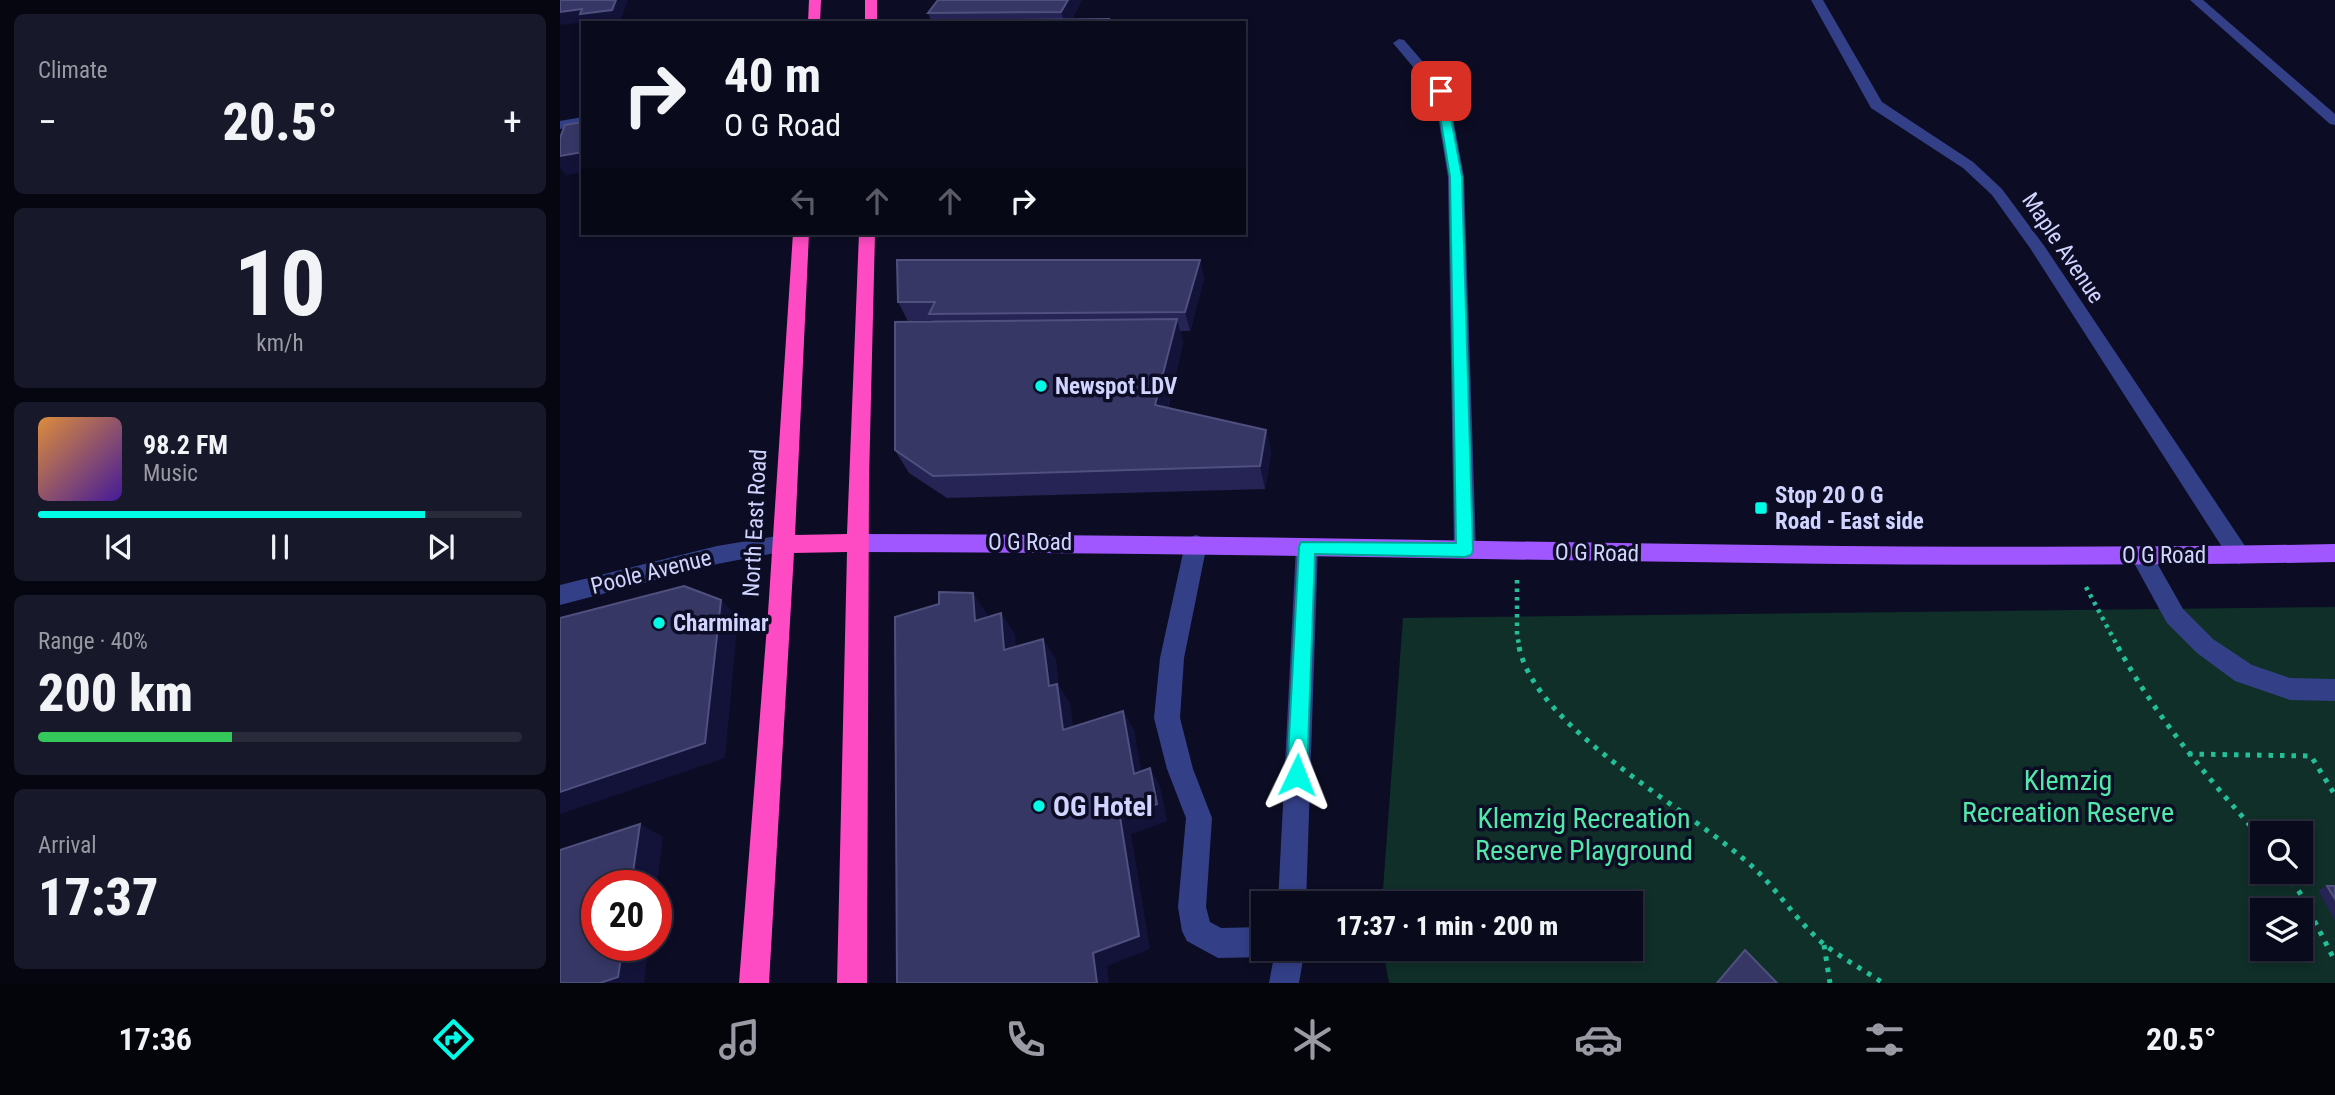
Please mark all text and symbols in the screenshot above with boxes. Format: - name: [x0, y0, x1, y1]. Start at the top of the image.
- text: 40 m: [724, 47, 821, 104]
- icon: right: [609, 49, 700, 140]
- text: Climate: [38, 57, 108, 84]
- pin: [1411, 61, 1471, 121]
- icon: arrive: [1422, 72, 1460, 110]
- text: 20.5°: [222, 92, 338, 153]
- text: −: [38, 100, 57, 144]
- text: +: [503, 100, 522, 144]
- text: O G Road: [724, 106, 841, 144]
- icon: left: [785, 182, 823, 220]
- icon: ahead: [858, 182, 896, 220]
- icon: ahead: [931, 182, 969, 220]
- icon: right: [1004, 182, 1042, 220]
- street label: Maple Avenue: [2016, 188, 2110, 308]
- text: 10: [234, 231, 326, 337]
- text: km/h: [256, 330, 304, 357]
- place label: Newspot LDV: [1055, 373, 1178, 400]
- marker: Newspot LDV: [1033, 378, 1049, 394]
- text: 98.2 FM: [143, 430, 228, 460]
- street label: North East Road: [738, 449, 772, 597]
- text: Music: [143, 460, 198, 487]
- place label: Stop 20 O G Road - East side: [1775, 482, 1924, 535]
- marker: Stop 20 O G Road - East side: [1753, 500, 1769, 516]
- icon: previous: [100, 528, 138, 566]
- icon: pause: [261, 528, 299, 566]
- icon: next: [422, 528, 460, 566]
- street label: O G Road: [988, 529, 1072, 556]
- street label: O G Road: [1555, 539, 1639, 567]
- street label: O G Road: [2122, 542, 2206, 569]
- street label: Poole Avenue: [588, 544, 714, 600]
- place label: Charminar: [673, 610, 769, 637]
- marker: Charminar: [651, 615, 667, 631]
- text: Range · 40%: [38, 628, 148, 655]
- text: 200 km: [38, 663, 193, 724]
- position arrow: [1260, 738, 1334, 812]
- park label: Klemzig Recreation Reserve: [1962, 764, 2174, 829]
- place label: OG Hotel: [1053, 790, 1153, 823]
- marker: OG Hotel: [1031, 798, 1047, 814]
- park label: Klemzig Recreation Reserve Playground: [1475, 802, 1693, 867]
- map controls: [2250, 821, 2313, 961]
- button: search: [2250, 821, 2313, 884]
- text: Arrival: [38, 832, 97, 859]
- text: 17:37: [38, 867, 158, 928]
- speed limit sign: 20: [581, 870, 672, 961]
- button: layers: [2250, 898, 2313, 961]
- text: 17:37 · 1 min · 200 m: [1336, 911, 1558, 941]
- icon: directions: [429, 1015, 478, 1064]
- icon: music: [715, 1015, 764, 1064]
- icon: phone: [1001, 1015, 1050, 1064]
- icon: climate: [1288, 1015, 1337, 1064]
- icon: car: [1574, 1015, 1623, 1064]
- icon: filters: [1860, 1015, 1909, 1064]
- text: 17:36: [119, 1020, 192, 1058]
- text: 20.5°: [2146, 1020, 2216, 1058]

